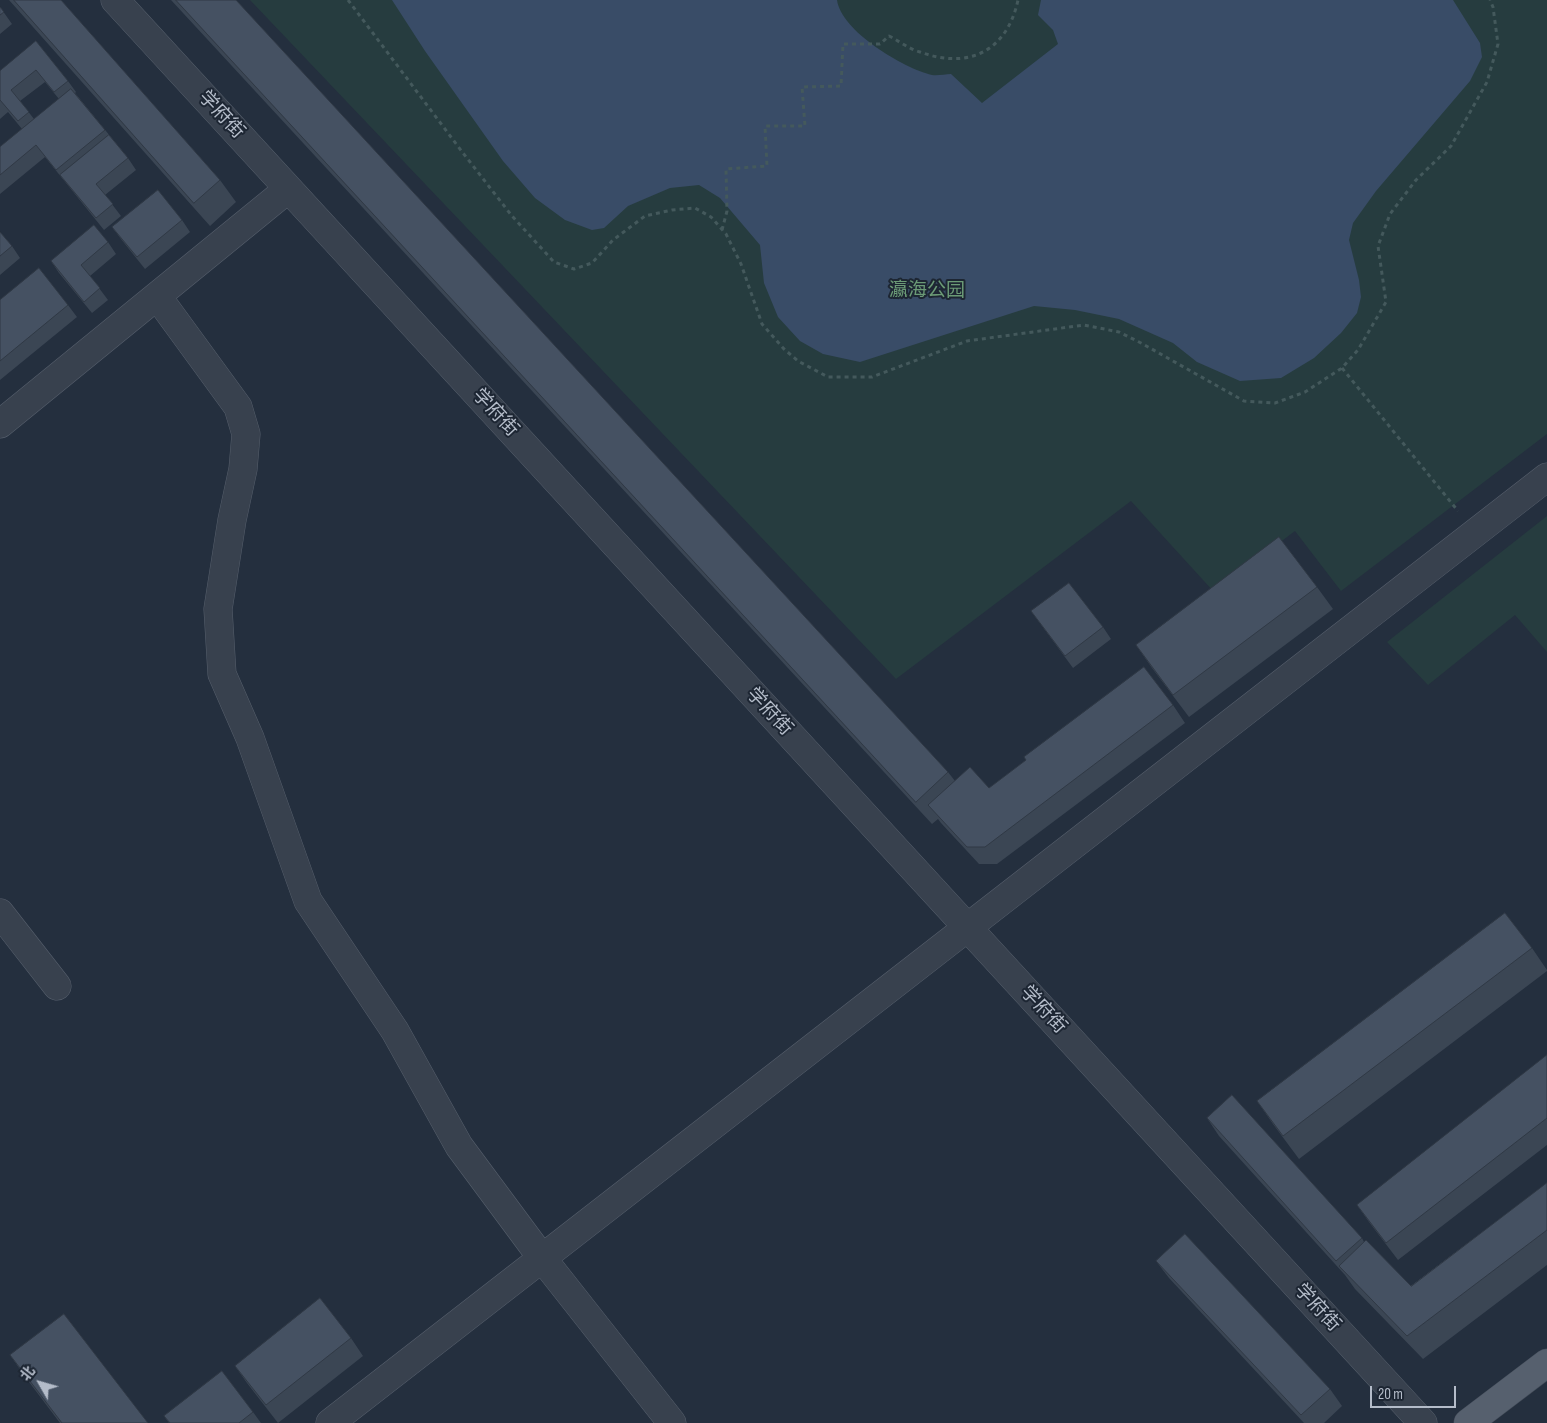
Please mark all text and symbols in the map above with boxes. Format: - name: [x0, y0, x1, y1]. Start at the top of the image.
- street label: 学府街: [193, 86, 249, 144]
- park label: 瀛海公园: [889, 280, 965, 302]
- street label: 学府街: [467, 384, 523, 442]
- street label: 学府街: [741, 683, 797, 741]
- street label: 学府街: [1015, 981, 1071, 1039]
- street label: 学府街: [1289, 1279, 1345, 1337]
- north arrow: [15, 1358, 65, 1408]
- text: 北: [17, 1363, 39, 1384]
- scale bar: [1372, 1376, 1458, 1408]
- text: 20 m: [1378, 1385, 1403, 1404]

